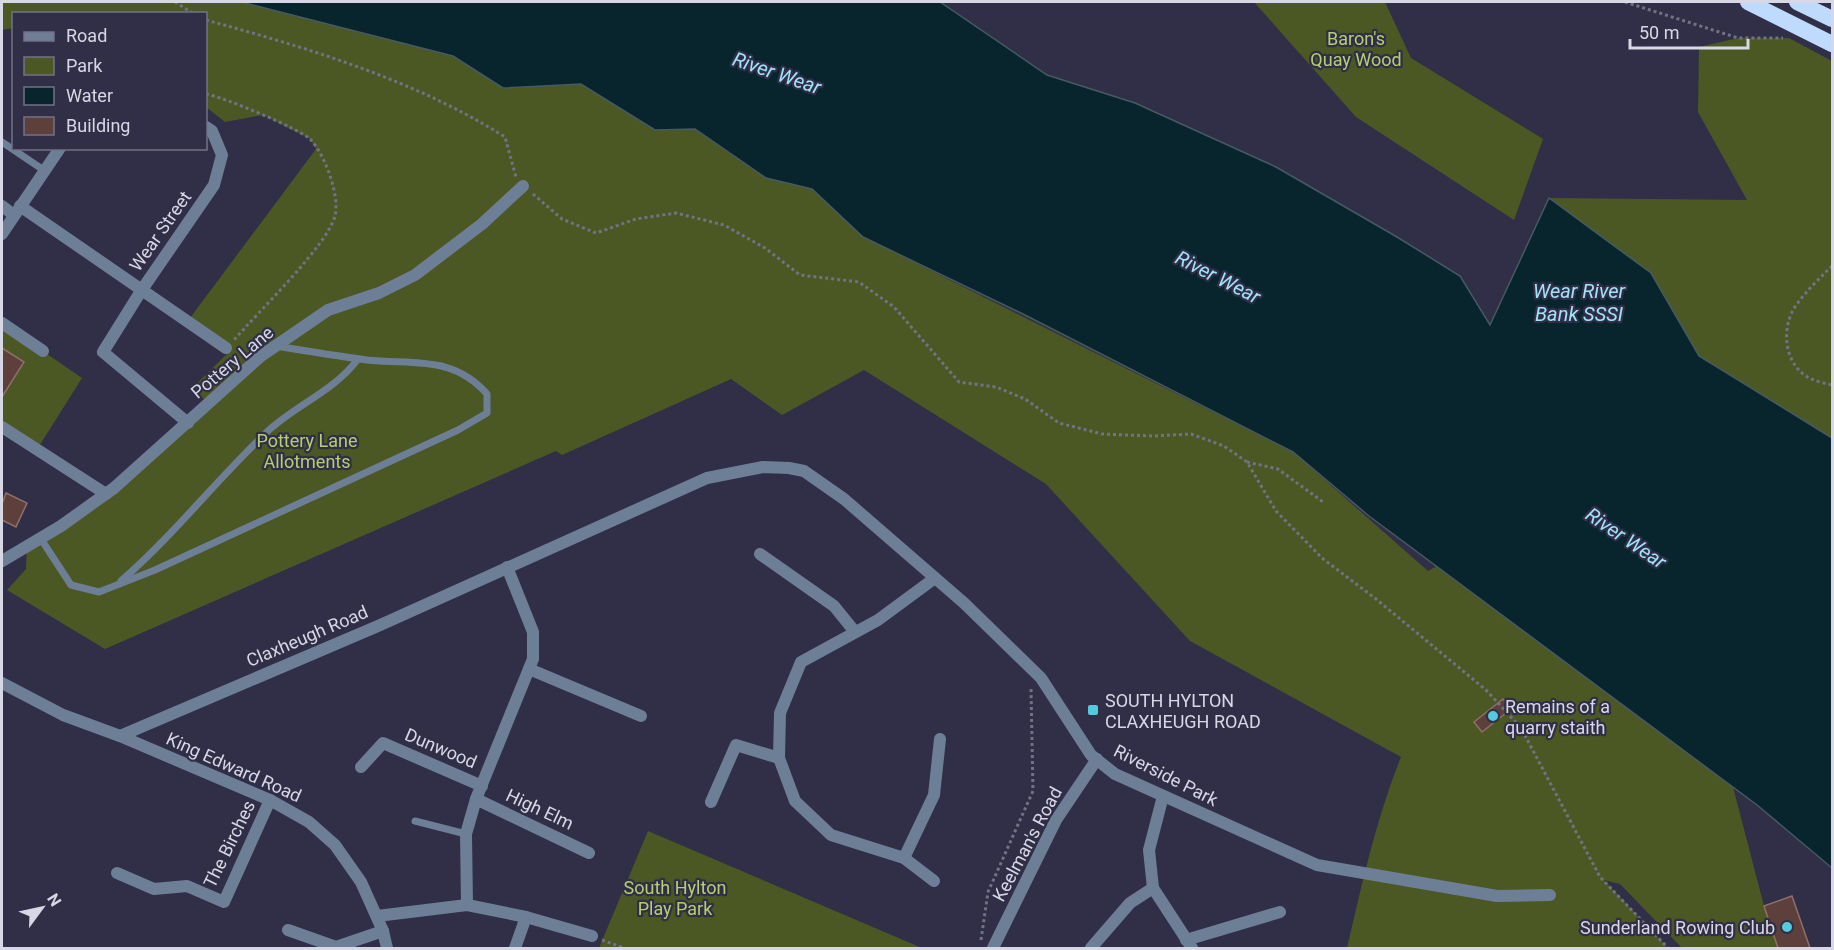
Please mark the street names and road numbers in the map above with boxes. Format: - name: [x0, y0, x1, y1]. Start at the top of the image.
- street label: Wear Street: [125, 187, 195, 275]
- street label: Pottery Lane: [187, 321, 277, 403]
- street label: Claxheugh Road: [243, 601, 371, 671]
- street label: Dunwood: [402, 724, 480, 772]
- street label: King Edward Road: [163, 728, 305, 806]
- street label: Riverside Park: [1111, 740, 1222, 811]
- street label: Keelman's Road: [988, 783, 1066, 905]
- street label: High Elm: [503, 784, 577, 834]
- street label: The Birches: [199, 797, 259, 891]

